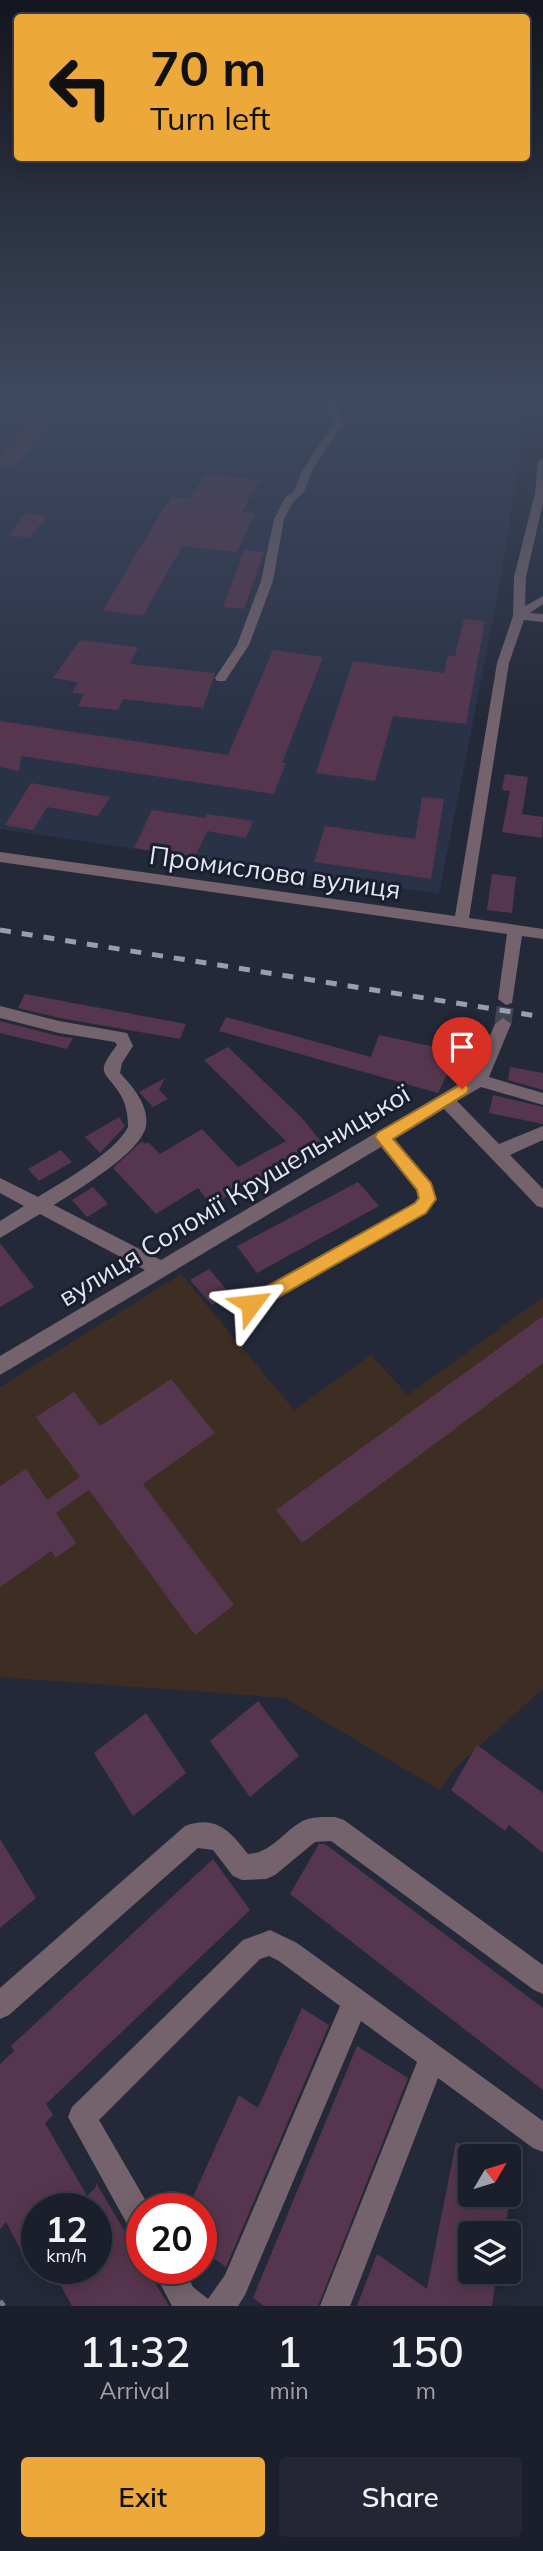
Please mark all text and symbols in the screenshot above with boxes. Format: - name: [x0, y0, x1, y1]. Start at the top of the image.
- text: 70 m: [150, 37, 266, 98]
- icon: left: [35, 42, 126, 133]
- text: Turn left: [150, 98, 270, 138]
- street label: Промислова вулиця: [147, 838, 403, 906]
- pin: [432, 1017, 492, 1089]
- icon: arrive: [443, 1028, 481, 1066]
- street label: вулиця Соломії Крушельницької: [52, 1077, 416, 1313]
- position arrow: [214, 1267, 288, 1341]
- north arrow: [458, 2144, 522, 2207]
- map controls: [458, 2144, 521, 2284]
- speed limit sign: 20: [126, 2193, 217, 2284]
- text: 12: [45, 2207, 88, 2251]
- button: layers: [458, 2221, 521, 2284]
- text: km/h: [46, 2244, 87, 2267]
- text: 11:32: [79, 2325, 190, 2378]
- text: 1: [276, 2325, 302, 2378]
- text: 150: [388, 2325, 464, 2378]
- text: Arrival: [100, 2376, 170, 2405]
- text: min: [269, 2376, 309, 2405]
- text: m: [416, 2376, 436, 2405]
- button: Exit: [21, 2457, 265, 2537]
- button: Share: [279, 2457, 522, 2537]

